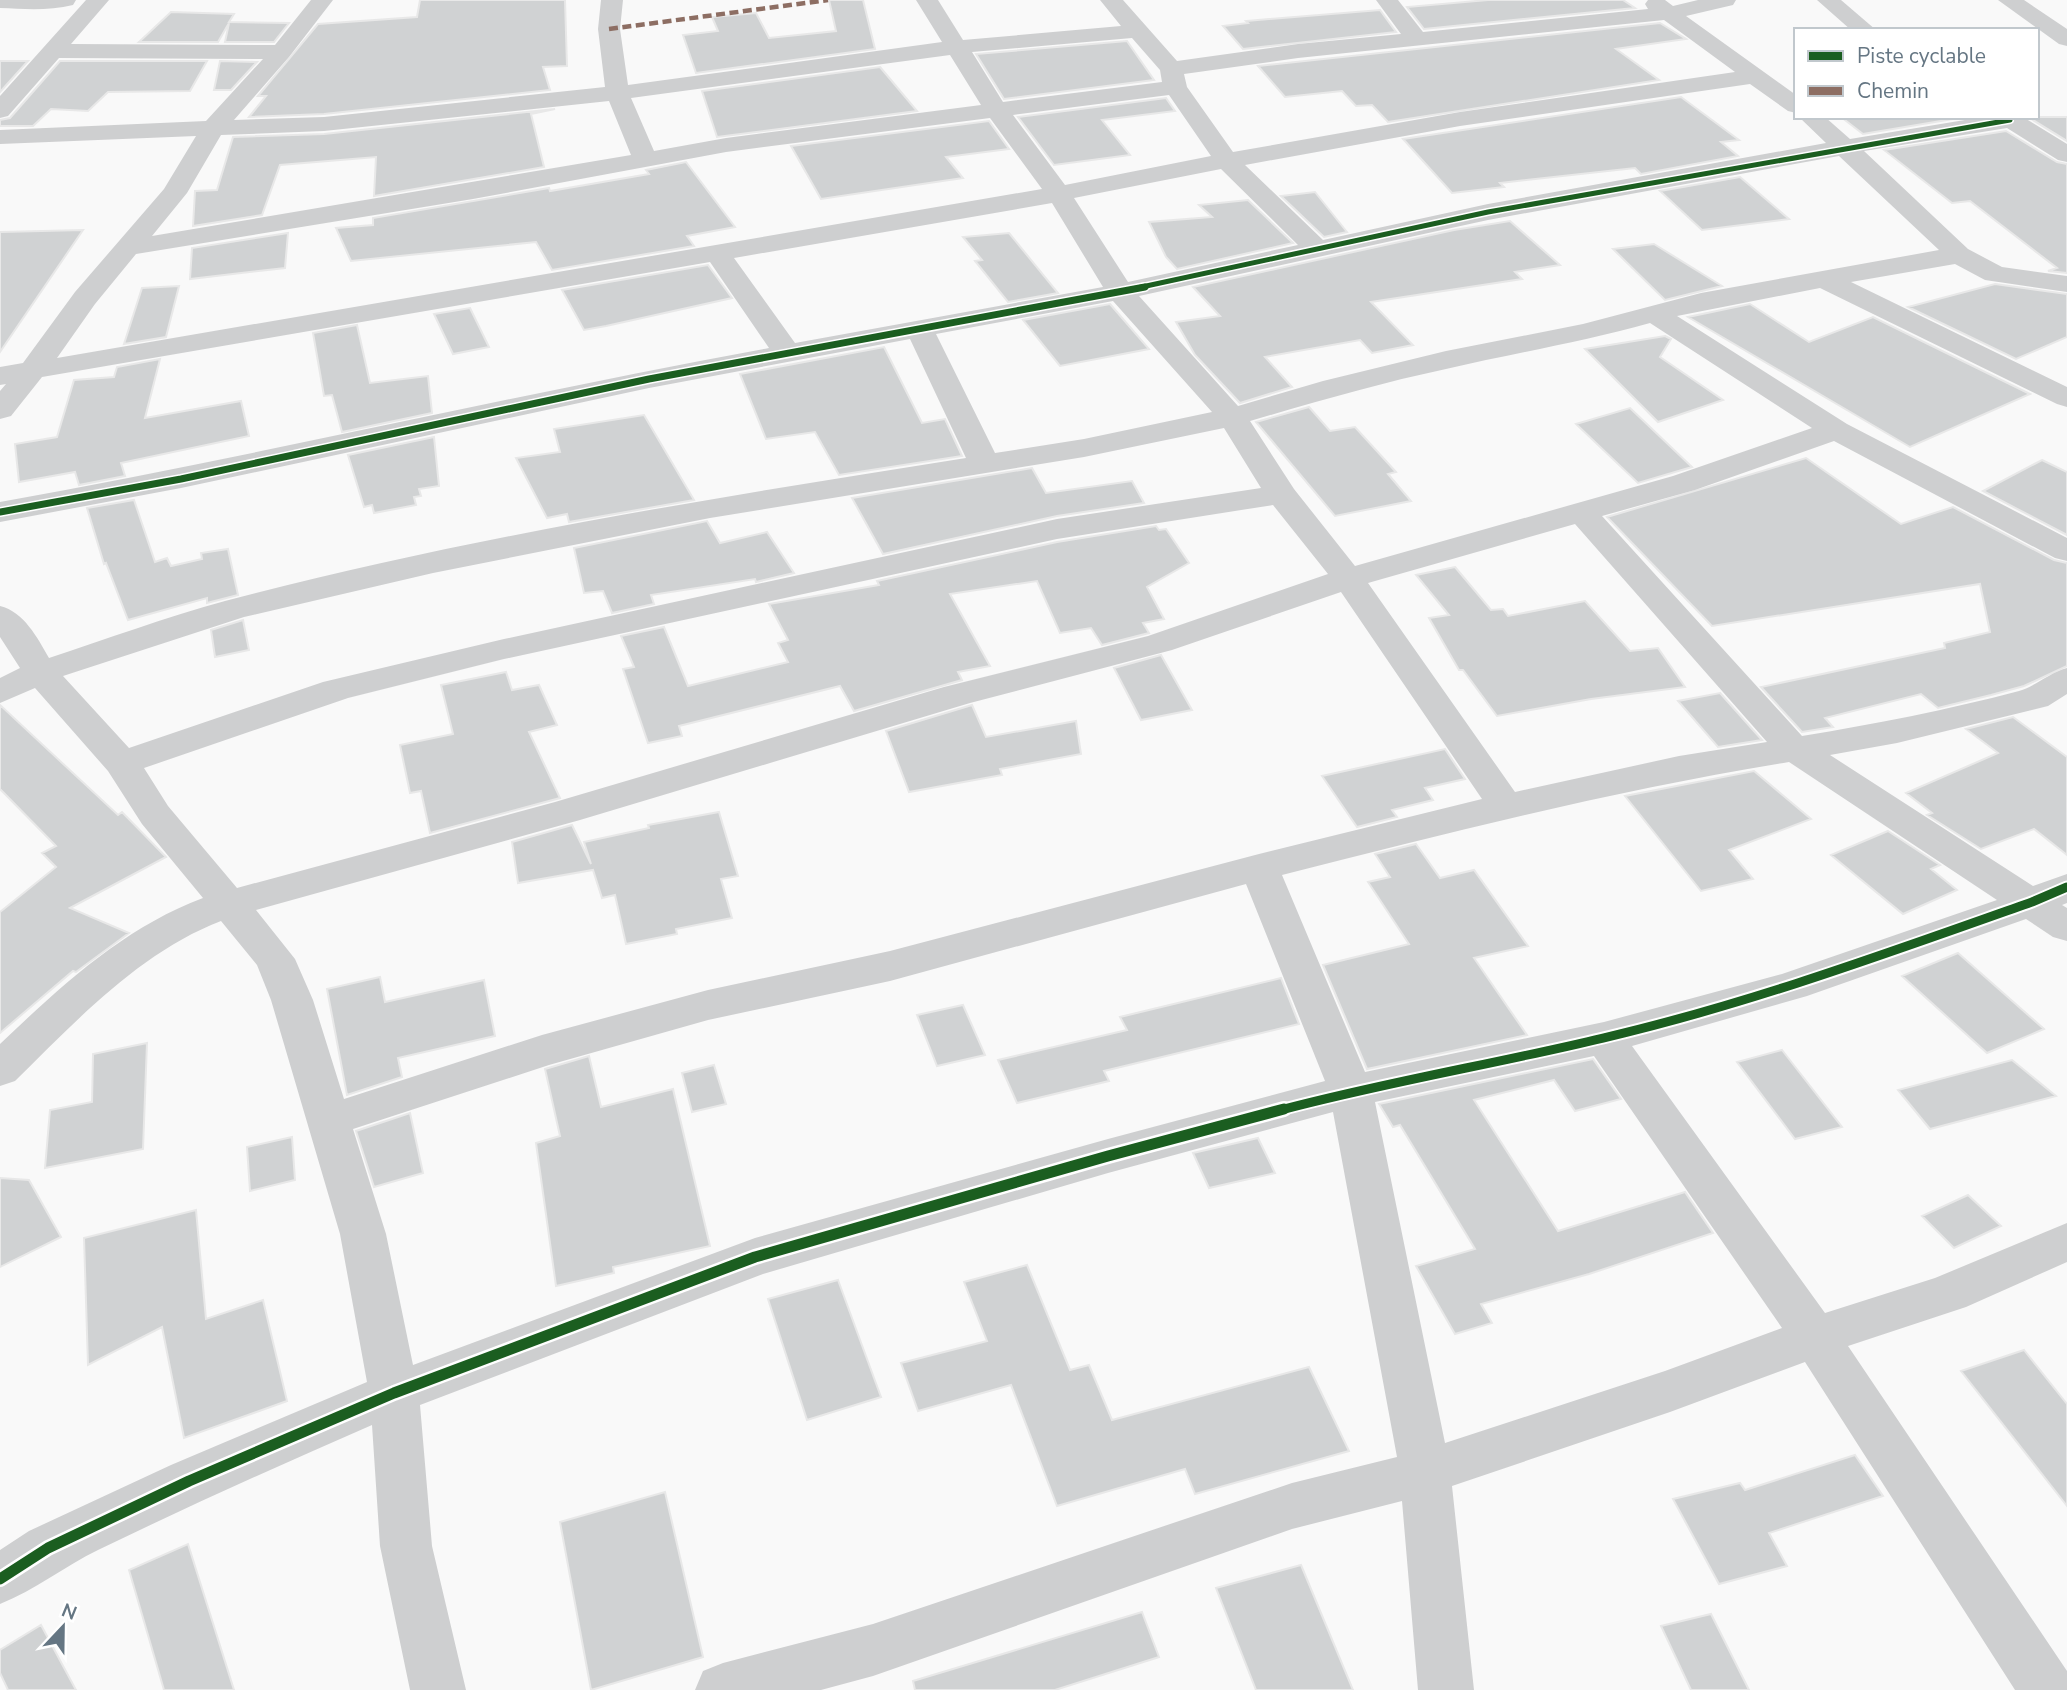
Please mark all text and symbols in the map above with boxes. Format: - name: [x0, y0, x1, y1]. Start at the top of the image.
- legend: [1794, 28, 2039, 119]
- text: Piste cyclable: [1857, 42, 1986, 70]
- text: Chemin: [1857, 77, 1929, 105]
- north arrow: [28, 1592, 98, 1662]
- text: N: [58, 1597, 80, 1627]

